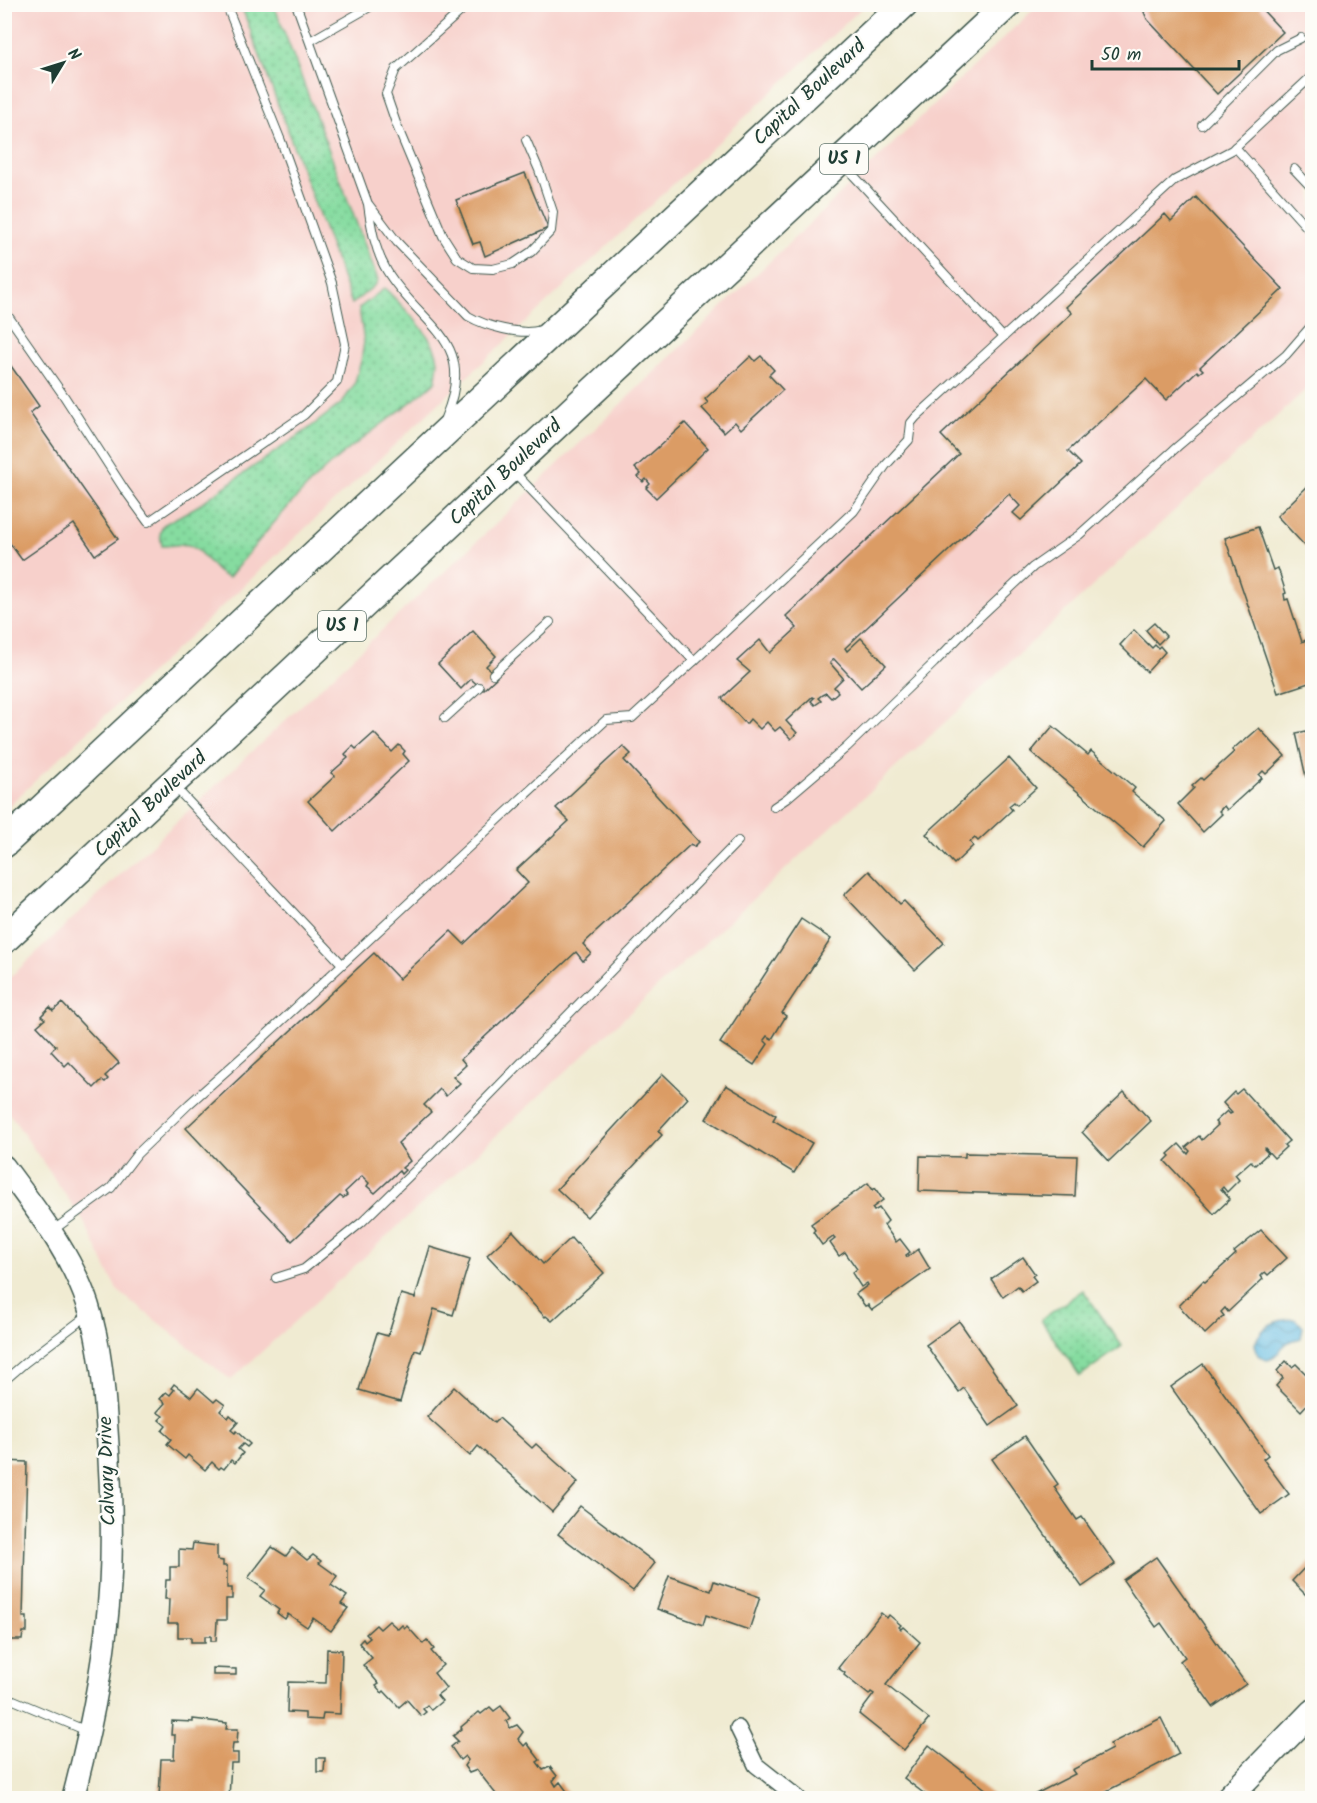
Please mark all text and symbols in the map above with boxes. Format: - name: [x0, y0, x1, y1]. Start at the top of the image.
- street label: Capital Boulevard: [746, 31, 875, 154]
- north arrow: [33, 33, 93, 93]
- scale bar: [1092, 33, 1239, 71]
- text: 50 m: [1101, 41, 1141, 70]
- text: N: [61, 43, 87, 66]
- road number: US 1: [820, 144, 868, 174]
- street label: Capital Boulevard: [442, 411, 571, 534]
- road number: US 1: [318, 611, 366, 641]
- street label: Capital Boulevard: [87, 743, 216, 866]
- street label: Calvary Drive: [90, 1416, 126, 1526]

